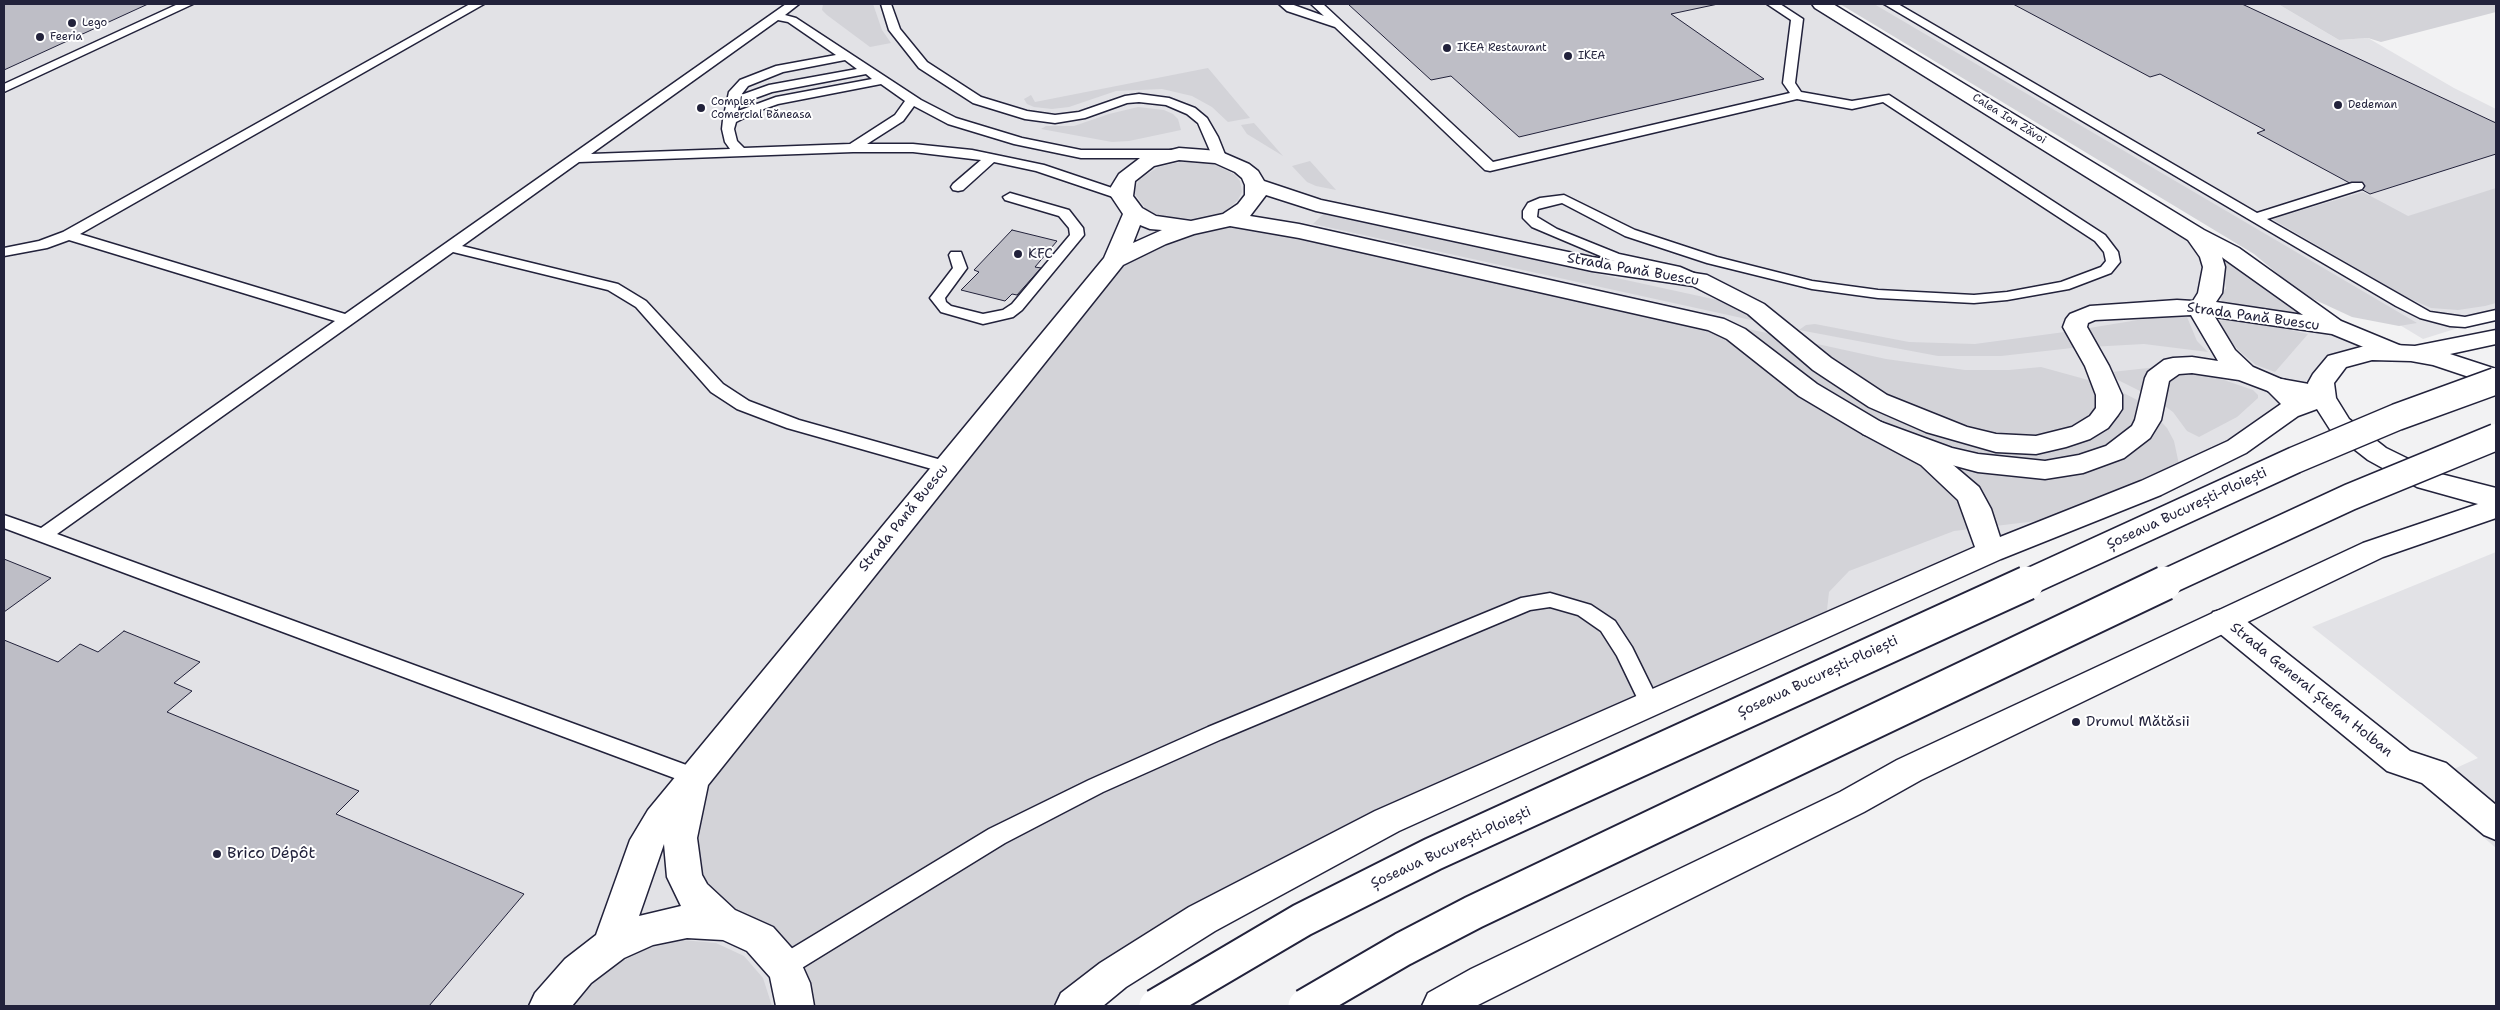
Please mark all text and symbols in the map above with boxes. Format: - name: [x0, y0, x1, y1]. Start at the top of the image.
- place label: Lego: [82, 16, 107, 30]
- marker: Lego: [66, 17, 78, 29]
- place label: Feeria: [50, 30, 82, 44]
- marker: Feeria: [34, 31, 46, 43]
- place label: IKEA Restaurant: [1457, 41, 1547, 55]
- marker: IKEA Restaurant: [1441, 42, 1453, 54]
- place label: IKEA: [1578, 49, 1605, 63]
- marker: IKEA: [1562, 50, 1574, 62]
- street label: Calea Ion Zăvoi: [1970, 91, 2048, 147]
- place label: Complex Comercial Băneasa: [711, 95, 811, 121]
- place label: Dedeman: [2348, 98, 2397, 112]
- marker: Dedeman: [2332, 99, 2344, 111]
- marker: Complex Comercial Băneasa: [695, 102, 707, 114]
- place label: KFC: [1028, 246, 1053, 262]
- marker: KFC: [1012, 248, 1024, 260]
- street label: Strada Pană Buescu: [1566, 250, 1700, 290]
- street label: Strada Pană Buescu: [2186, 299, 2320, 335]
- street label: Strada Pană Buescu: [855, 461, 953, 575]
- street label: Șoseaua București-Ploiești: [2104, 464, 2270, 554]
- street label: Strada General Ștefan Holban: [2226, 619, 2396, 761]
- street label: Șoseaua București-Ploiești: [1735, 632, 1901, 722]
- place label: Drumul Mătăsii: [2086, 714, 2190, 730]
- marker: Drumul Mătăsii: [2070, 716, 2082, 728]
- street label: Șoseaua București-Ploiești: [1368, 803, 1534, 893]
- place label: Brico Dépôt: [227, 844, 315, 864]
- marker: Brico Dépôt: [211, 848, 223, 860]

